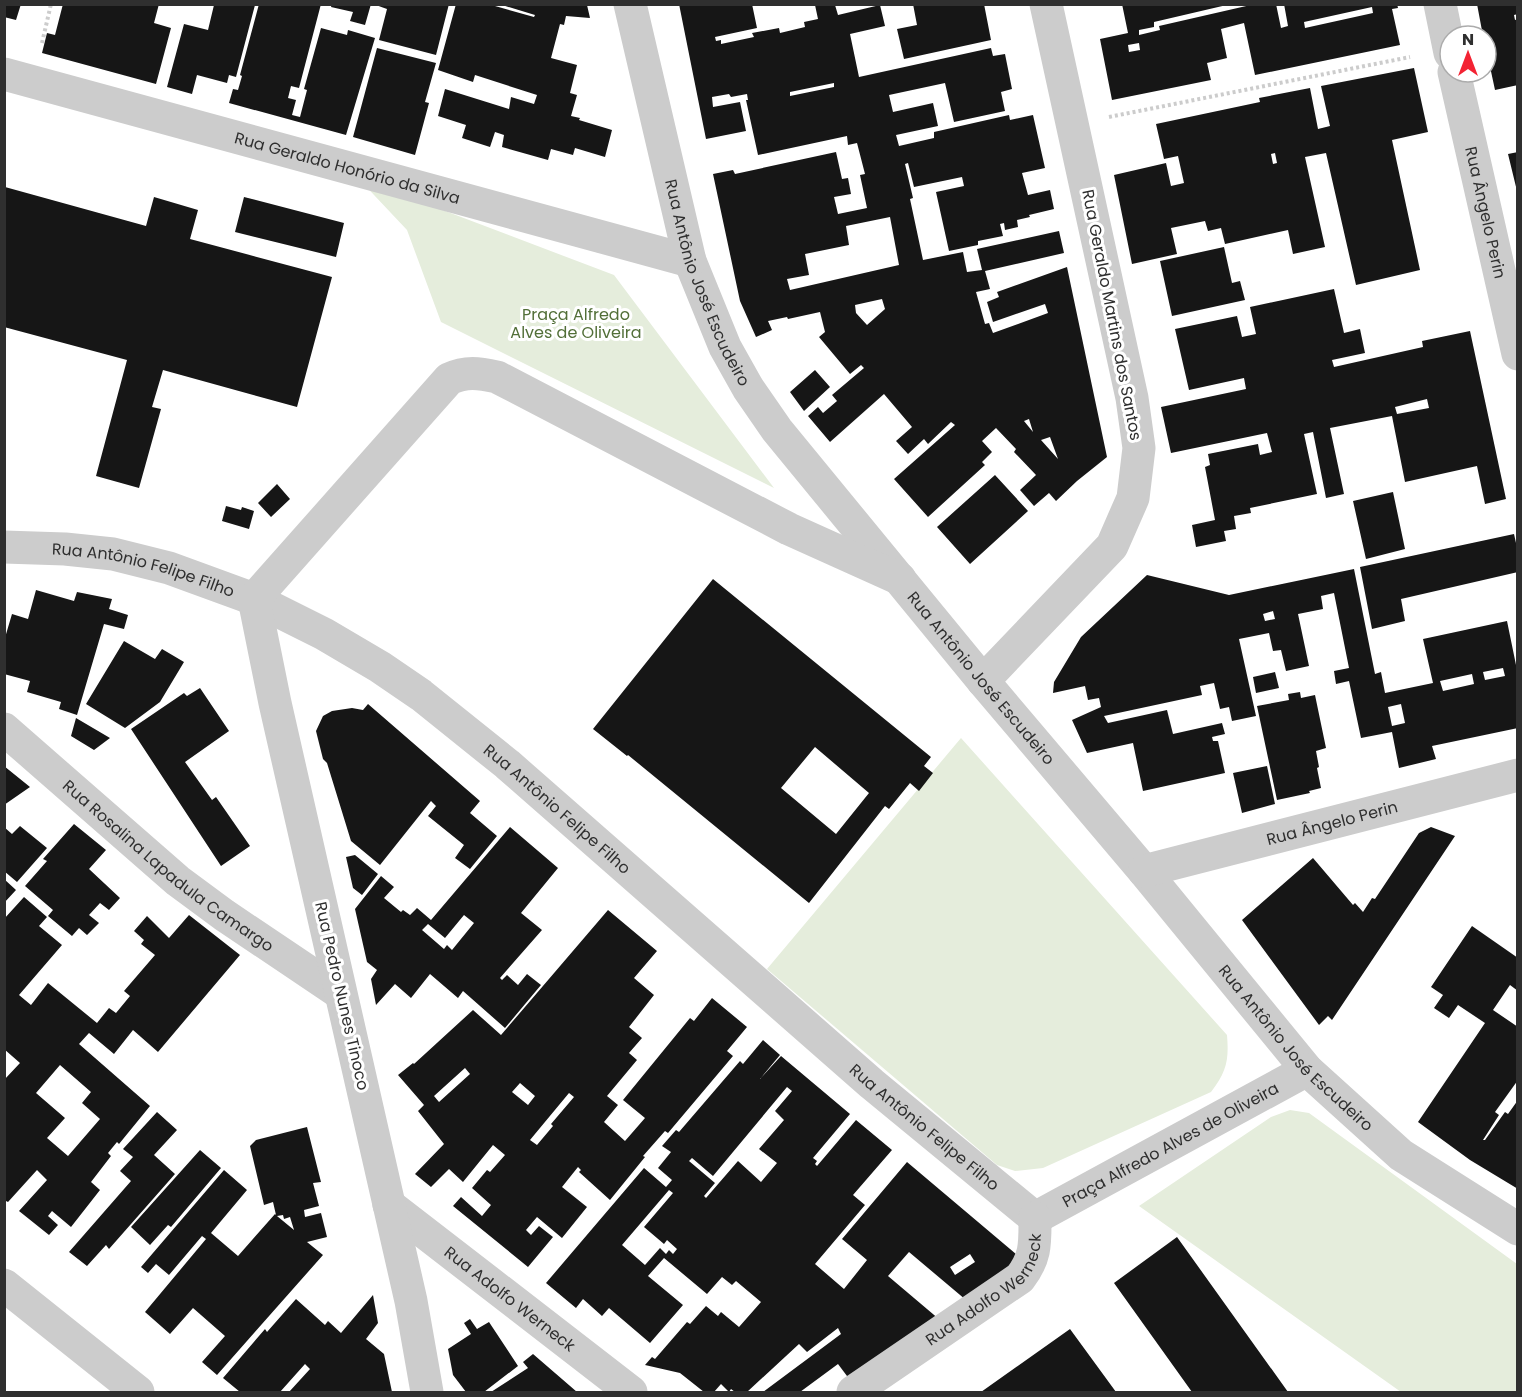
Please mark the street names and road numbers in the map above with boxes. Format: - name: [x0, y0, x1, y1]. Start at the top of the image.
- street label: Rua Geraldo Honório da Silva: [232, 126, 463, 209]
- street label: Rua Ângelo Perin: [1460, 144, 1512, 281]
- street label: Rua Antônio José Escudeiro: [660, 177, 756, 390]
- street label: Rua Geraldo Martins dos Santos: [1076, 188, 1148, 442]
- street label: Rua Antônio Felipe Filho: [51, 537, 238, 602]
- street label: Rua Antônio José Escudeiro: [902, 586, 1061, 770]
- street label: Rua Antônio Felipe Filho: [479, 738, 636, 879]
- street label: Rua Rosalina Lapadula Camargo: [58, 774, 279, 957]
- street label: Rua Ângelo Perin: [1264, 795, 1400, 851]
- street label: Rua Pedro Nunes Tinoco: [309, 899, 375, 1093]
- street label: Rua Antônio José Escudeiro: [1213, 959, 1379, 1136]
- street label: Rua Antônio Felipe Filho: [845, 1058, 1005, 1196]
- street label: Praça Alfredo Alves de Oliveira: [1058, 1076, 1283, 1213]
- street label: Rua Adolfo Werneck: [921, 1232, 1047, 1351]
- street label: Rua Adolfo Werneck: [440, 1240, 581, 1357]

